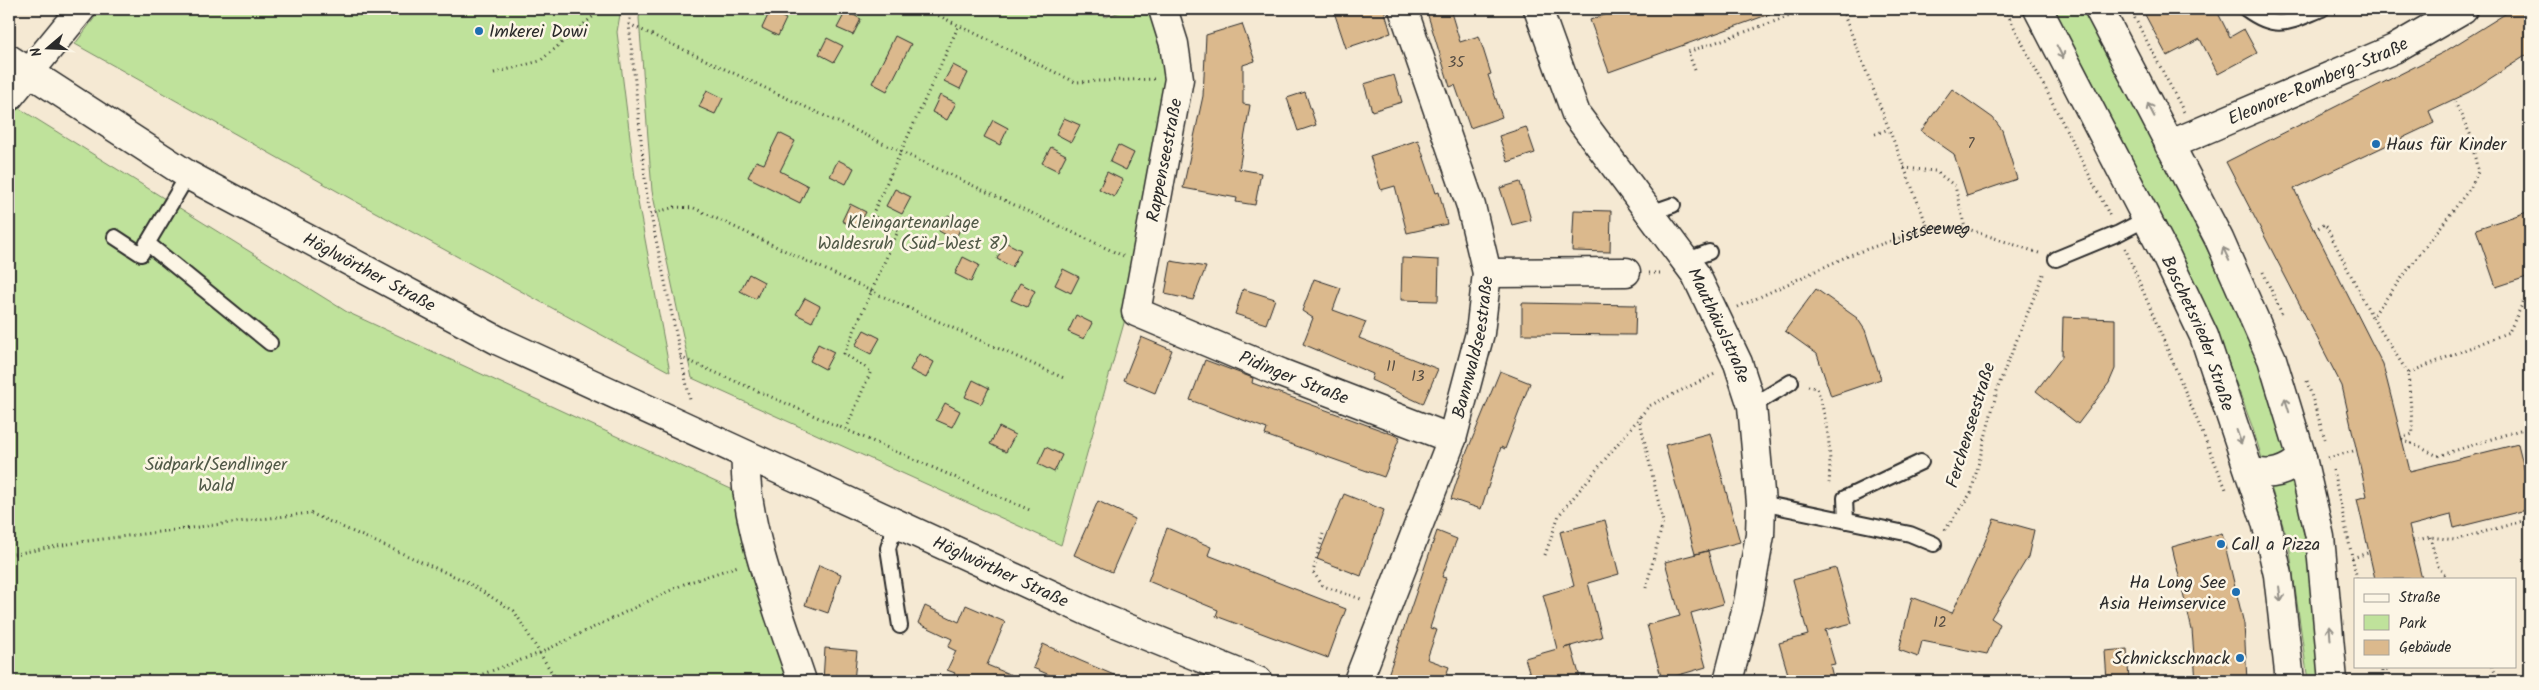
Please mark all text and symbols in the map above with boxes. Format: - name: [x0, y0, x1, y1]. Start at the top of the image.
- place label: Imkerei Dowi: [489, 18, 588, 47]
- north arrow: [22, 22, 72, 72]
- marker: Imkerei Dowi: [473, 25, 485, 37]
- street label: Eleonore-Romberg-Straße: [2224, 30, 2415, 134]
- text: N: [25, 44, 48, 60]
- one-way arrow: [2056, 44, 2065, 59]
- house number: 35: [1448, 51, 1465, 75]
- street label: Rappenseestraße: [1139, 96, 1192, 225]
- one-way arrow: [2146, 103, 2155, 118]
- place label: Haus für Kinder: [2386, 131, 2507, 160]
- house number: 7: [1968, 132, 1976, 156]
- marker: Haus für Kinder: [2370, 138, 2382, 150]
- park label: Kleingartenanlage Waldesruh (Süd-West 8): [817, 209, 1009, 259]
- street label: Listseeweg: [1887, 214, 1975, 256]
- street label: Höglwörther Straße: [297, 226, 440, 321]
- one-way arrow: [2220, 247, 2230, 262]
- street label: Boschetsrieder Straße: [2152, 251, 2241, 415]
- street label: Mauthäuslstraße: [1679, 263, 1757, 387]
- street label: Bannwaldseestraße: [1445, 275, 1503, 422]
- street label: Pidinger Straße: [1234, 344, 1353, 414]
- house number: 11: [1386, 355, 1396, 379]
- street label: Ferchenseestraße: [1939, 359, 2004, 492]
- house number: 13: [1411, 365, 1425, 389]
- one-way arrow: [2281, 397, 2291, 413]
- one-way arrow: [2235, 429, 2244, 444]
- park label: Südpark/Sendlinger Wald: [145, 451, 288, 501]
- street label: Höglwörther Straße: [927, 529, 1073, 617]
- place label: Call a Pizza: [2231, 531, 2320, 560]
- marker: Call a Pizza: [2215, 538, 2227, 550]
- place label: Ha Long See Asia Heimservice: [2099, 569, 2226, 619]
- legend: [2354, 578, 2516, 668]
- one-way arrow: [2275, 585, 2285, 601]
- marker: Ha Long See Asia Heimservice: [2230, 586, 2242, 598]
- text: Straße: [2399, 586, 2441, 610]
- house number: 12: [1933, 611, 1947, 635]
- text: Park: [2399, 612, 2427, 636]
- one-way arrow: [2325, 625, 2335, 641]
- text: Gebäude: [2399, 636, 2452, 660]
- place label: Schnickschnack: [2113, 645, 2231, 674]
- marker: Schnickschnack: [2234, 652, 2246, 664]

